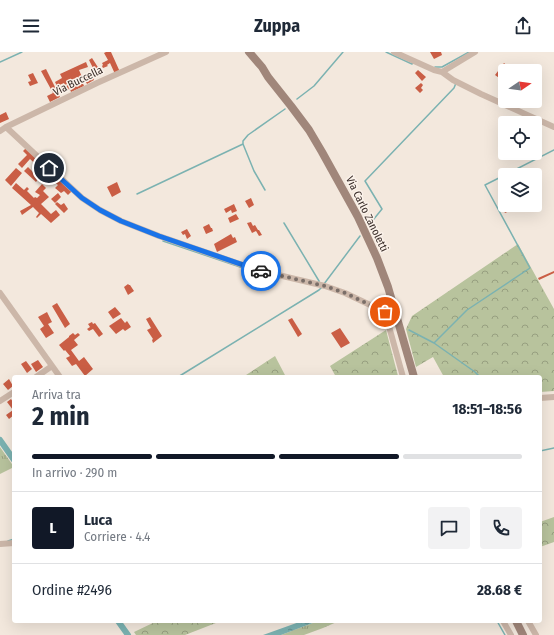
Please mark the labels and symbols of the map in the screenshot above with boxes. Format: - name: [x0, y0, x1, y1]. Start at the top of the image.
- street label: Via Buccella: [51, 63, 105, 99]
- north arrow: [498, 64, 542, 108]
- pin: [32, 151, 66, 185]
- street label: Via Carlo Zanoletti: [343, 174, 391, 254]
- courier: [241, 251, 281, 291]
- pin: [368, 295, 402, 329]

